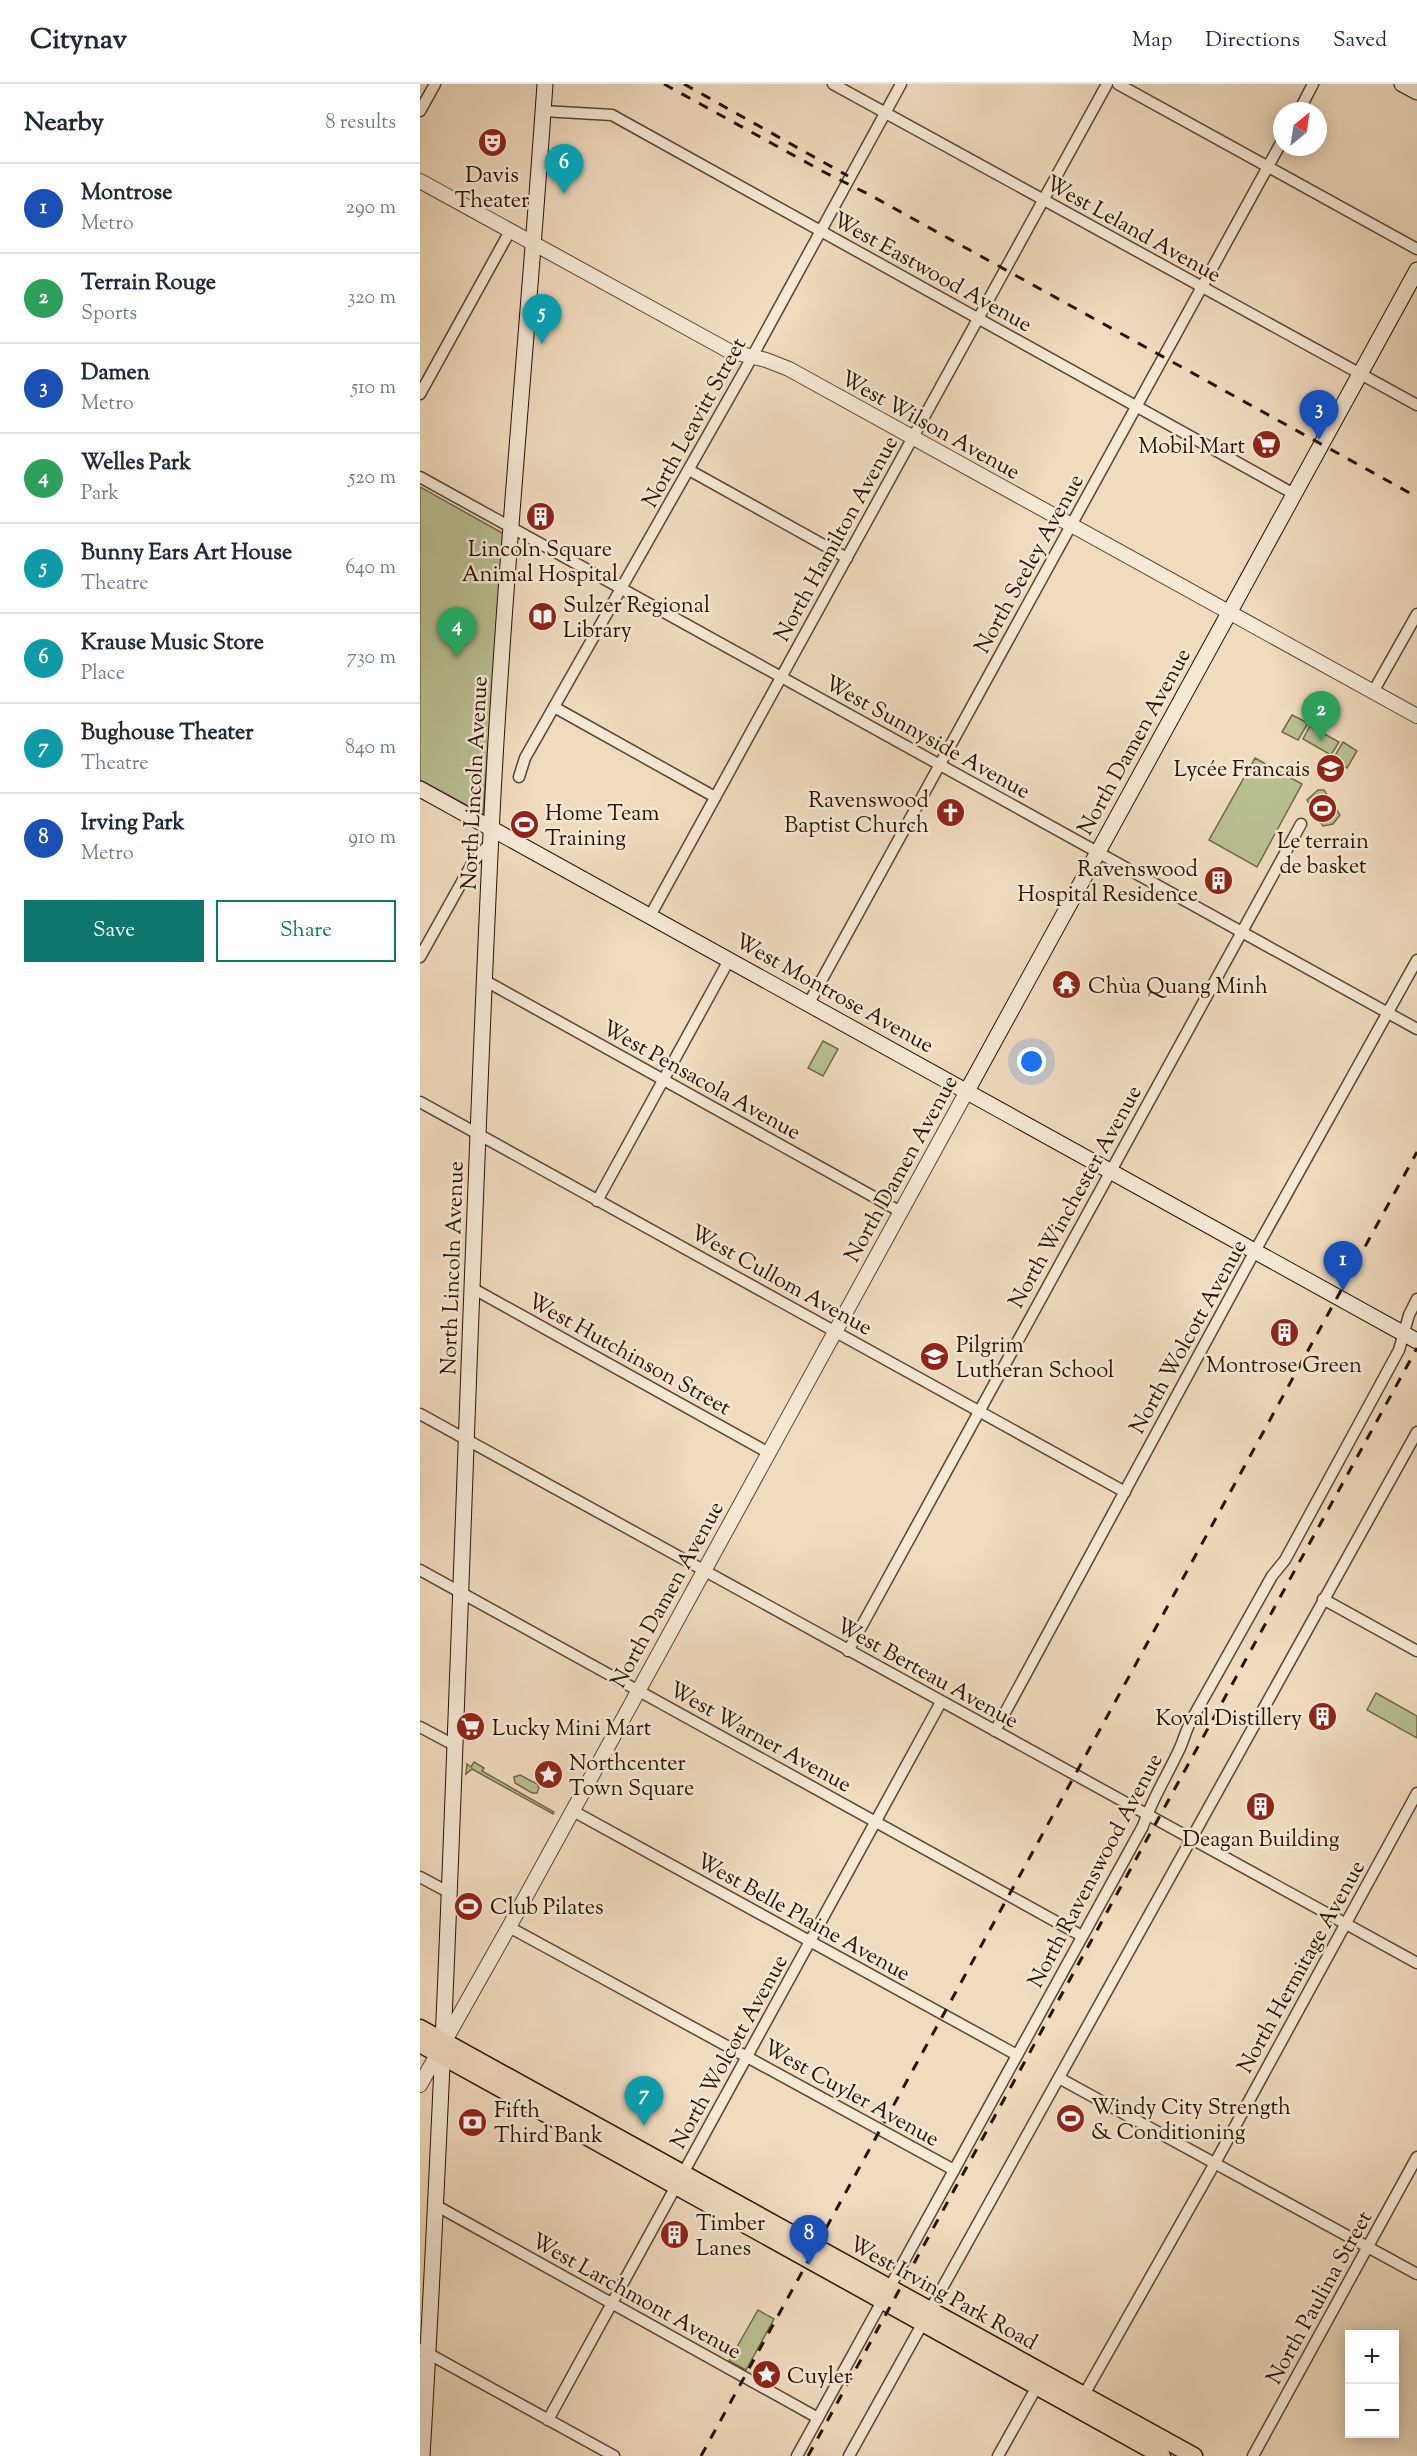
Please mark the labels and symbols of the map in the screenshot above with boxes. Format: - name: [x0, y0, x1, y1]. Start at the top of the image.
- north arrow: [1273, 102, 1327, 156]
- theatre icon: Davis Theater: [476, 126, 508, 158]
- pin: 6: [544, 144, 584, 194]
- place label: Davis Theater: [455, 161, 529, 218]
- street label: West Leland Avenue: [1039, 169, 1226, 292]
- street label: West Eastwood Avenue: [826, 205, 1037, 342]
- pin: 5: [522, 294, 562, 344]
- street label: North Leavitt Street: [636, 332, 756, 514]
- street label: West Wilson Avenue: [834, 364, 1025, 489]
- pin: 3: [1300, 390, 1338, 440]
- supermarket icon: Mobil Mart: [1250, 429, 1282, 461]
- street label: North Hamilton Avenue: [768, 431, 908, 648]
- place label: Mobil Mart: [1138, 432, 1245, 464]
- street label: North Seeley Avenue: [968, 469, 1093, 660]
- building icon: Lincoln Square Animal Hospital: [524, 500, 556, 532]
- place label: Lincoln Square Animal Hospital: [462, 535, 618, 592]
- place label: Sulzer Regional Library: [563, 591, 710, 648]
- library icon: Sulzer Regional Library: [526, 601, 558, 633]
- pin: 4: [438, 608, 477, 657]
- street label: North Damen Avenue: [1071, 643, 1200, 842]
- street label: West Sunnyside Avenue: [818, 669, 1035, 809]
- street label: North Lincoln Avenue: [454, 675, 498, 891]
- pin: 2: [1302, 692, 1340, 741]
- school or university icon: Lycée Francais: [1315, 752, 1347, 784]
- place label: Lycée Francais: [1174, 755, 1310, 787]
- place label: Ravenswood Baptist Church: [784, 786, 929, 843]
- sports icon: Le terrain de basket: [1307, 792, 1339, 824]
- church icon: Ravenswood Baptist Church: [934, 796, 966, 828]
- place label: Home Team Training: [545, 799, 659, 856]
- sports icon: Home Team Training: [508, 809, 540, 841]
- place label: Le terrain de basket: [1277, 827, 1369, 884]
- place label: Ravenswood Hospital Residence: [1017, 855, 1198, 912]
- building icon: Ravenswood Hospital Residence: [1203, 865, 1235, 897]
- street label: West Montrose Avenue: [728, 927, 939, 1063]
- temple icon: Chùa Quang Minh: [1051, 969, 1083, 1001]
- place label: Chùa Quang Minh: [1088, 972, 1268, 1004]
- street label: West Pensacola Avenue: [595, 1014, 806, 1150]
- your location: [1017, 1047, 1046, 1076]
- street label: North Damen Avenue: [838, 1070, 967, 1269]
- street label: North Winchester Avenue: [1002, 1080, 1151, 1315]
- street label: North Lincoln Avenue: [434, 1161, 474, 1376]
- street label: West Cullom Avenue: [684, 1218, 878, 1345]
- street label: North Wolcott Avenue: [1123, 1234, 1256, 1440]
- pin: 1: [1324, 1242, 1362, 1291]
- street label: West Hutchinson Street: [521, 1286, 736, 1425]
- building icon: Montrose Green: [1268, 1316, 1300, 1348]
- place label: Pilgrim Lutheran School: [956, 1331, 1114, 1388]
- school or university icon: Pilgrim Lutheran School: [919, 1341, 951, 1373]
- place label: Montrose Green: [1206, 1351, 1362, 1383]
- street label: North Damen Avenue: [604, 1496, 733, 1695]
- street label: West Berteau Avenue: [829, 1611, 1024, 1738]
- street label: West Warner Avenue: [663, 1675, 857, 1802]
- building icon: Koval Distillery: [1307, 1701, 1339, 1733]
- place label: Koval Distillery: [1156, 1704, 1302, 1736]
- supermarket icon: Lucky Mini Mart: [455, 1711, 487, 1743]
- place label: Lucky Mini Mart: [492, 1714, 652, 1746]
- street label: North Ravenswood Avenue: [1021, 1748, 1172, 1994]
- place label: Northcenter Town Square: [569, 1749, 694, 1806]
- place icon: Northcenter Town Square: [532, 1759, 564, 1791]
- building icon: Deagan Building: [1245, 1790, 1277, 1822]
- place label: Deagan Building: [1183, 1825, 1340, 1857]
- street label: West Belle Plaine Avenue: [690, 1846, 916, 1991]
- street label: North Hermitage Avenue: [1231, 1855, 1375, 2080]
- sports icon: Club Pilates: [453, 1890, 485, 1922]
- place label: Club Pilates: [490, 1893, 604, 1925]
- street label: North Wolcott Avenue: [664, 1949, 797, 2155]
- street label: West Cuyler Avenue: [757, 2033, 944, 2156]
- pin: 7: [624, 2076, 664, 2126]
- place label: Windy City Strength & Conditioning: [1091, 2093, 1291, 2150]
- place label: Fifth Third Bank: [494, 2096, 603, 2153]
- sports icon: Windy City Strength & Conditioning: [1054, 2103, 1086, 2135]
- bank icon: Fifth Third Bank: [457, 2106, 489, 2138]
- street label: North Paulina Street: [1260, 2205, 1382, 2391]
- place label: Timber Lanes: [696, 2209, 765, 2266]
- pin: 8: [790, 2216, 828, 2265]
- building icon: Timber Lanes: [659, 2219, 691, 2251]
- street label: West Larchmont Avenue: [525, 2226, 747, 2369]
- street label: West Irving Park Road: [843, 2229, 1043, 2360]
- place icon: Cuyler: [750, 2359, 782, 2391]
- place label: Cuyler: [787, 2362, 852, 2394]

